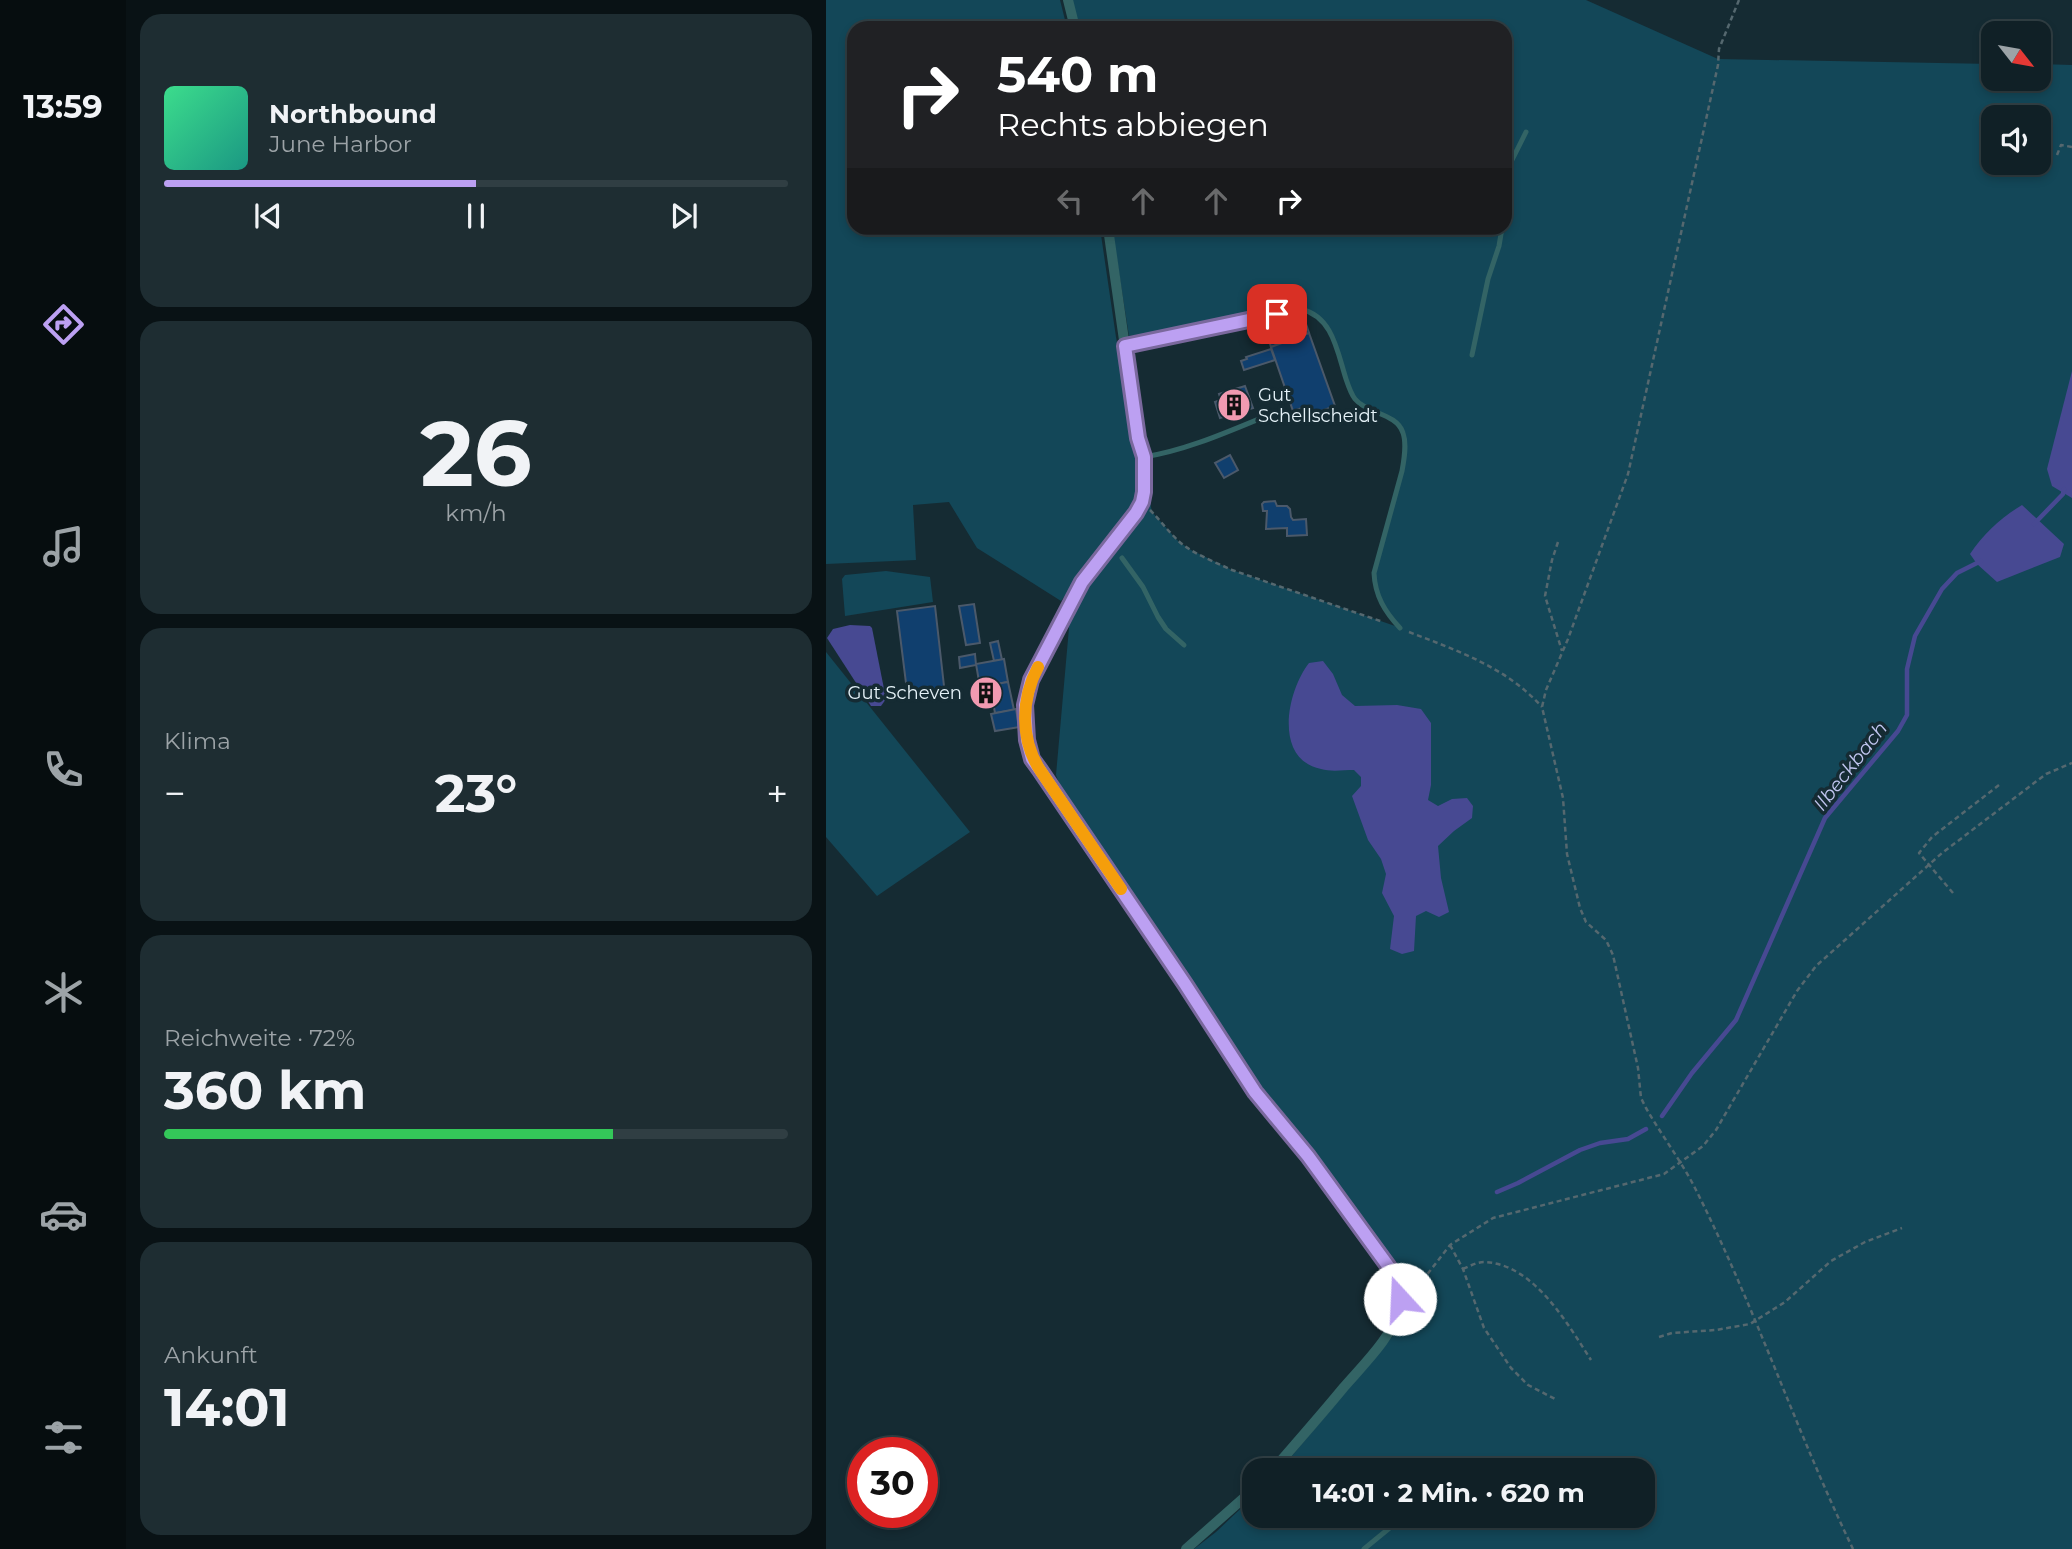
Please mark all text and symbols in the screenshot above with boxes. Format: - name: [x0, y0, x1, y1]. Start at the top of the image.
- north arrow: [1981, 21, 2051, 91]
- map controls: [1981, 21, 2051, 175]
- text: 540 m: [997, 45, 1158, 104]
- icon: right: [882, 49, 973, 140]
- text: 13:59: [23, 87, 103, 126]
- text: Northbound: [269, 98, 437, 130]
- text: Rechts abbiegen: [997, 105, 1269, 144]
- button: sound: [1981, 105, 2051, 175]
- text: June Harbor: [269, 130, 412, 158]
- icon: left: [1051, 182, 1089, 220]
- icon: ahead: [1124, 182, 1162, 220]
- icon: ahead: [1197, 182, 1235, 220]
- icon: right: [1270, 182, 1308, 220]
- icon: previous: [249, 197, 287, 235]
- icon: pause: [457, 197, 495, 235]
- icon: next: [665, 197, 703, 235]
- pin: [1247, 284, 1307, 344]
- icon: arrive: [1258, 295, 1296, 333]
- icon: directions: [39, 300, 88, 349]
- place label: Gut Schellscheidt: [1258, 384, 1378, 427]
- building icon: Gut Schellscheidt: [1215, 386, 1253, 424]
- text: 26: [420, 398, 532, 509]
- text: km/h: [445, 499, 507, 527]
- icon: music: [39, 522, 88, 571]
- building icon: Gut Scheven: [967, 674, 1005, 712]
- place label: Gut Scheven: [848, 682, 962, 704]
- water label: Ilbeckbach: [1809, 717, 1892, 815]
- text: Klima: [164, 727, 231, 755]
- icon: phone: [39, 745, 88, 794]
- text: 23°: [435, 762, 517, 825]
- text: −: [164, 770, 186, 817]
- text: +: [766, 770, 788, 817]
- icon: climate: [39, 968, 88, 1017]
- text: Reichweite · 72%: [164, 1024, 355, 1052]
- text: 360 km: [164, 1059, 366, 1122]
- icon: car: [39, 1190, 88, 1239]
- position arrow: [1363, 1262, 1437, 1336]
- text: Ankunft: [164, 1341, 258, 1369]
- text: 14:01: [164, 1376, 290, 1439]
- icon: filters: [39, 1413, 88, 1462]
- speed limit sign: 30: [847, 1437, 938, 1528]
- text: 14:01 · 2 Min. · 620 m: [1312, 1477, 1585, 1509]

